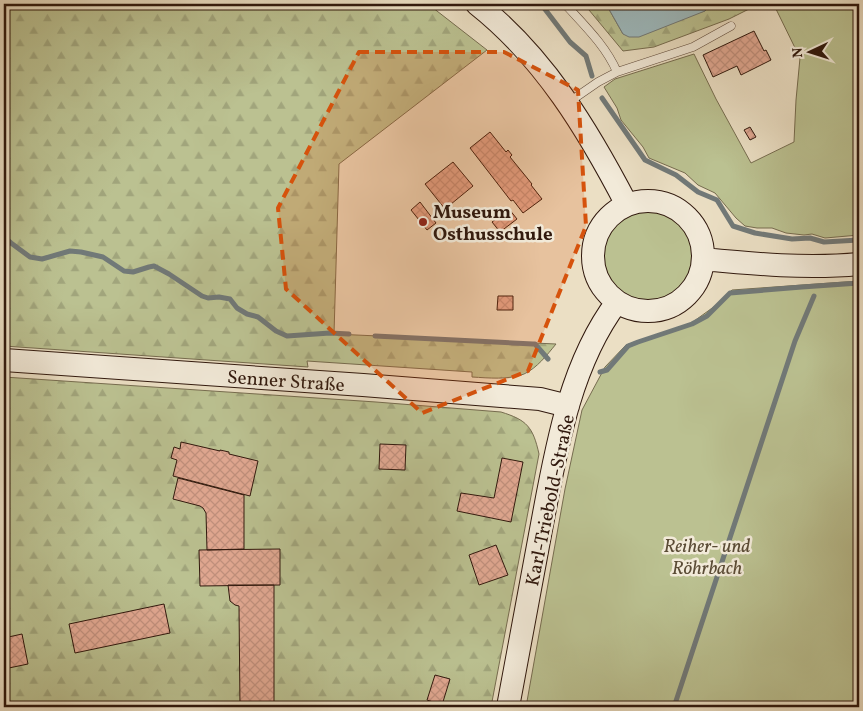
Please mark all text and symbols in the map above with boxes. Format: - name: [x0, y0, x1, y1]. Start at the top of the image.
- north arrow: [786, 28, 836, 78]
- text: N: [789, 47, 808, 59]
- place label: Museum Osthusschule: [433, 200, 553, 248]
- marker: Museum Osthusschule: [417, 216, 429, 228]
- street label: Senner Straße: [226, 365, 346, 399]
- street label: Karl-Triebold-Straße: [520, 412, 582, 589]
- park label: Reiher- und Röhrbach: [664, 534, 750, 582]

